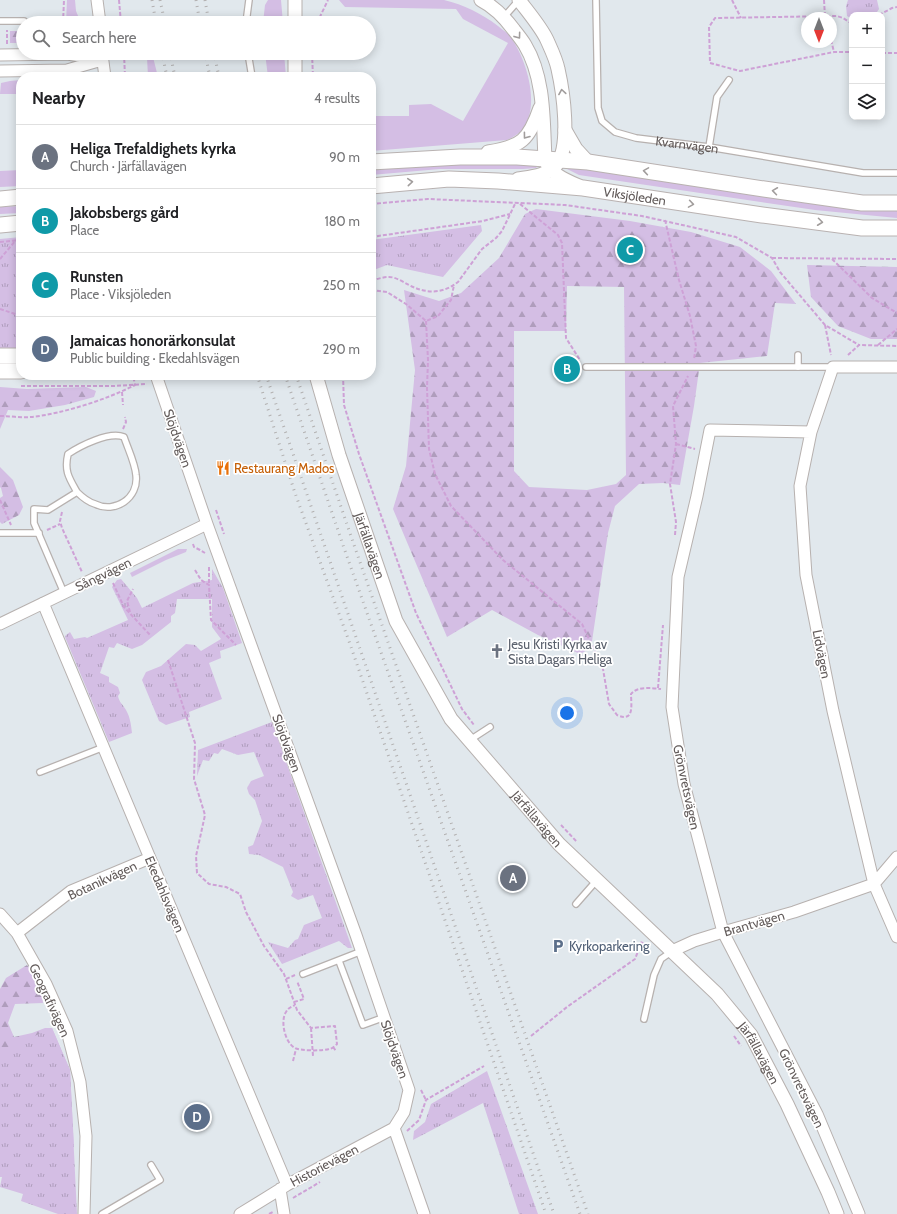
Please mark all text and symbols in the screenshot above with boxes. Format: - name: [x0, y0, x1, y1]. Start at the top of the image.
- north arrow: [801, 12, 837, 48]
- map controls: [849, 12, 885, 120]
- button: +: [849, 12, 885, 48]
- search box: [16, 16, 376, 60]
- icon: search: [30, 27, 52, 49]
- text: Search here: [62, 29, 137, 47]
- one-way arrow: [513, 32, 521, 39]
- button: −: [849, 48, 885, 84]
- button: layers: [849, 84, 885, 120]
- text: Nearby: [32, 88, 85, 108]
- one-way arrow: [558, 88, 567, 95]
- text: 4 results: [314, 90, 360, 106]
- one-way arrow: [524, 131, 531, 138]
- street label: Kvarnvägen: [655, 132, 720, 157]
- text: Heliga Trefaldighets kyrka: [70, 140, 236, 158]
- text: A: [41, 149, 49, 165]
- text: 90 m: [329, 149, 360, 165]
- text: Church · Järfällavägen: [70, 158, 187, 174]
- one-way arrow: [643, 167, 649, 176]
- one-way arrow: [407, 178, 413, 187]
- street label: Viksjöleden: [602, 183, 667, 208]
- one-way arrow: [772, 187, 778, 196]
- one-way arrow: [688, 199, 694, 208]
- text: Jakobsbergs gård: [70, 204, 179, 222]
- text: B: [41, 213, 49, 229]
- text: 180 m: [324, 213, 360, 229]
- one-way arrow: [817, 218, 823, 227]
- text: Place: [70, 222, 99, 238]
- pin: C: [617, 235, 643, 265]
- text: Runsten: [70, 268, 123, 286]
- text: C: [41, 277, 49, 293]
- text: 250 m: [323, 277, 360, 293]
- text: Place · Viksjöleden: [70, 286, 171, 302]
- text: Jamaicas honorärkonsulat: [70, 332, 235, 350]
- text: D: [40, 341, 50, 357]
- text: 290 m: [322, 341, 360, 357]
- text: Public building · Ekedahlsvägen: [70, 350, 240, 366]
- pin: B: [554, 354, 580, 384]
- street label: Slöjdvägen: [160, 407, 195, 470]
- restaurant icon: Restaurang Mados: [215, 460, 231, 476]
- place label: Restaurang Mados: [234, 460, 335, 476]
- street label: Järfällavägen: [351, 509, 389, 581]
- street label: Sångvägen: [72, 554, 134, 594]
- street label: Lidvägen: [809, 628, 835, 680]
- place label: Jesu Kristi Kyrka av Sista Dagars Heliga: [507, 636, 613, 667]
- church icon: Jesu Kristi Kyrka av Sista Dagars Heliga: [489, 643, 505, 659]
- your location: [557, 703, 577, 723]
- street label: Slöjdvägen: [268, 712, 305, 775]
- street label: Grönvretsvägen: [670, 743, 704, 831]
- street label: Järfällavägen: [508, 787, 566, 850]
- street label: Ekedahlsvägen: [142, 853, 188, 935]
- street label: Botanikvägen: [65, 857, 139, 903]
- pin: A: [500, 863, 526, 893]
- street label: Brantvägen: [722, 907, 786, 939]
- parking icon: Kyrkoparkering: [550, 938, 566, 954]
- place label: Kyrkoparkering: [569, 938, 650, 954]
- street label: Geografivägen: [26, 961, 74, 1039]
- street label: Slöjdvägen: [377, 1018, 412, 1081]
- street label: Järfällavägen: [735, 1018, 783, 1087]
- street label: Grönvretsvägen: [776, 1046, 828, 1130]
- pin: D: [184, 1102, 210, 1132]
- street label: Historievägen: [287, 1140, 361, 1190]

